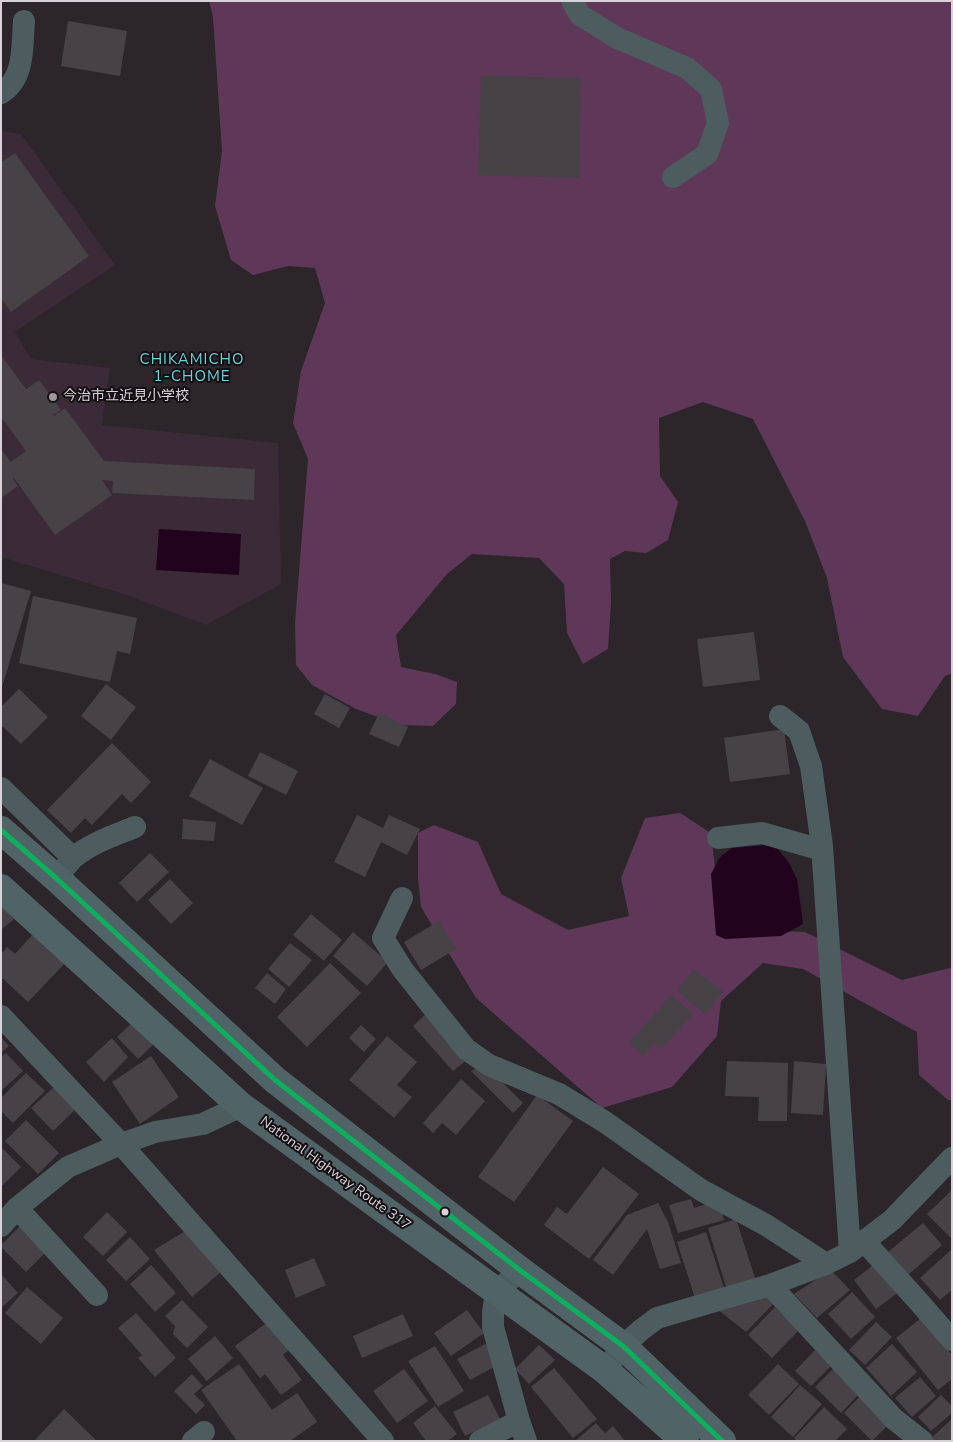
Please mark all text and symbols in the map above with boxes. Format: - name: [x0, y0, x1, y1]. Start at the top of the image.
- district label: CHIKAMICHO 1-CHOME: [138, 351, 246, 386]
- place label: 今治市立近見小学校: [63, 389, 189, 405]
- marker: 今治市立近見小学校: [47, 391, 59, 403]
- street label: National Highway Route 317: [256, 1114, 414, 1234]
- unlabelled marker: [440, 1207, 450, 1217]

